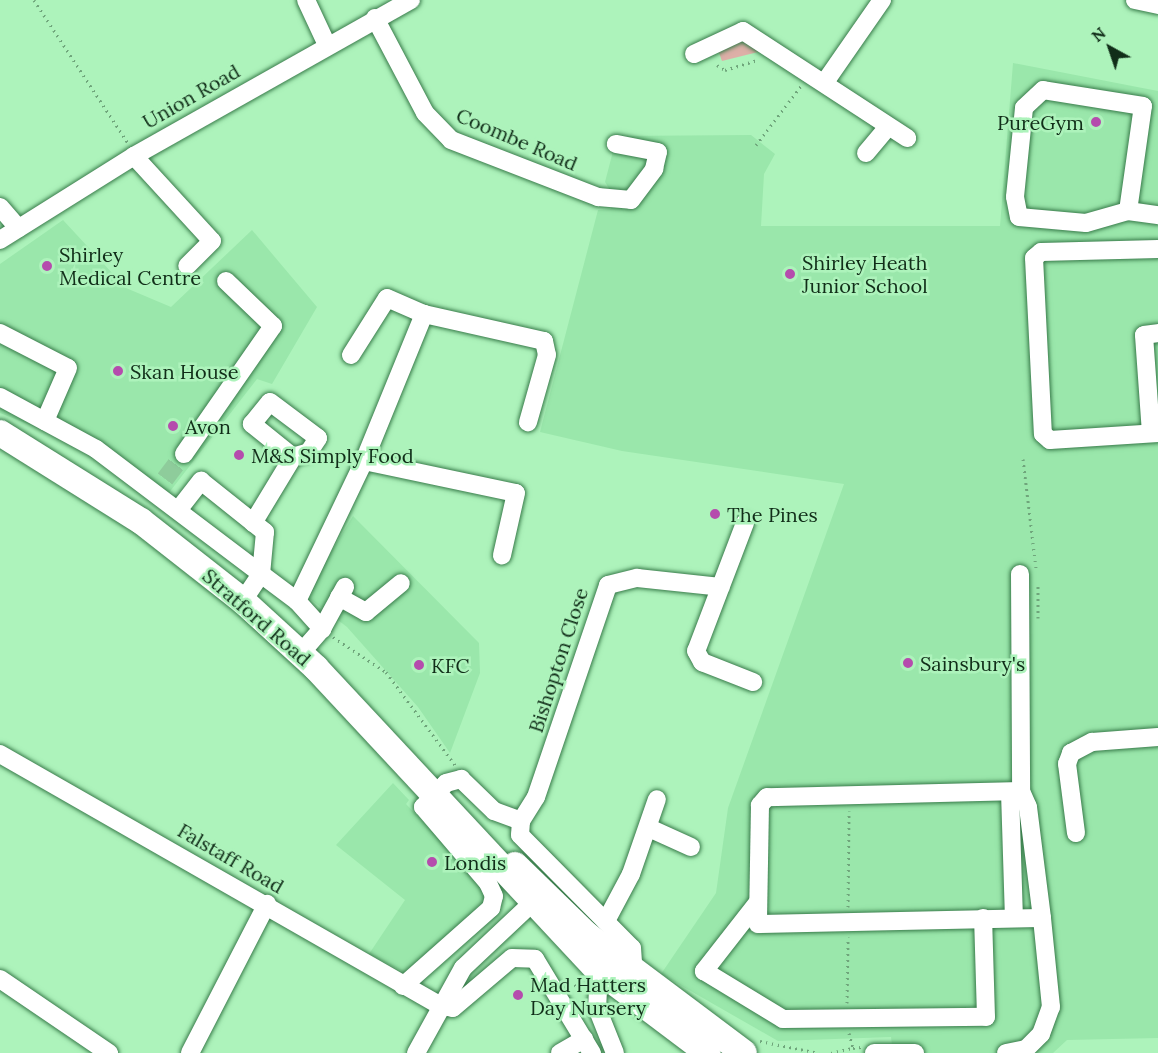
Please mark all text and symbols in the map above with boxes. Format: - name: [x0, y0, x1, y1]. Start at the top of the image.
- north arrow: [1080, 18, 1140, 78]
- text: N: [1087, 23, 1110, 46]
- street label: Union Road: [138, 59, 244, 133]
- street label: Coombe Road: [453, 103, 581, 175]
- place label: PureGym: [997, 110, 1084, 134]
- marker: PureGym: [1089, 115, 1103, 129]
- place label: Shirley Medical Centre: [59, 243, 201, 290]
- place label: Shirley Heath Junior School: [802, 250, 928, 297]
- marker: Shirley Medical Centre: [40, 259, 54, 273]
- marker: Shirley Heath Junior School: [783, 267, 797, 281]
- place label: Skan House: [130, 359, 239, 383]
- marker: Skan House: [111, 364, 125, 378]
- place label: Avon: [185, 414, 231, 438]
- marker: Avon: [166, 419, 180, 433]
- place label: M&S Simply Food: [251, 443, 414, 467]
- marker: M&S Simply Food: [232, 448, 246, 462]
- place label: The Pines: [727, 502, 818, 526]
- marker: The Pines: [708, 507, 722, 521]
- street label: Stratford Road: [198, 563, 316, 671]
- street label: Bishopton Close: [523, 585, 593, 735]
- place label: Sainsbury's: [920, 651, 1025, 675]
- place label: KFC: [431, 653, 469, 677]
- marker: Sainsbury's: [901, 656, 915, 670]
- marker: KFC: [412, 658, 426, 672]
- street label: Falstaff Road: [174, 818, 288, 898]
- place label: Londis: [444, 850, 506, 874]
- marker: Londis: [425, 855, 439, 869]
- place label: Mad Hatters Day Nursery: [530, 972, 646, 1019]
- marker: Mad Hatters Day Nursery: [511, 988, 525, 1002]

